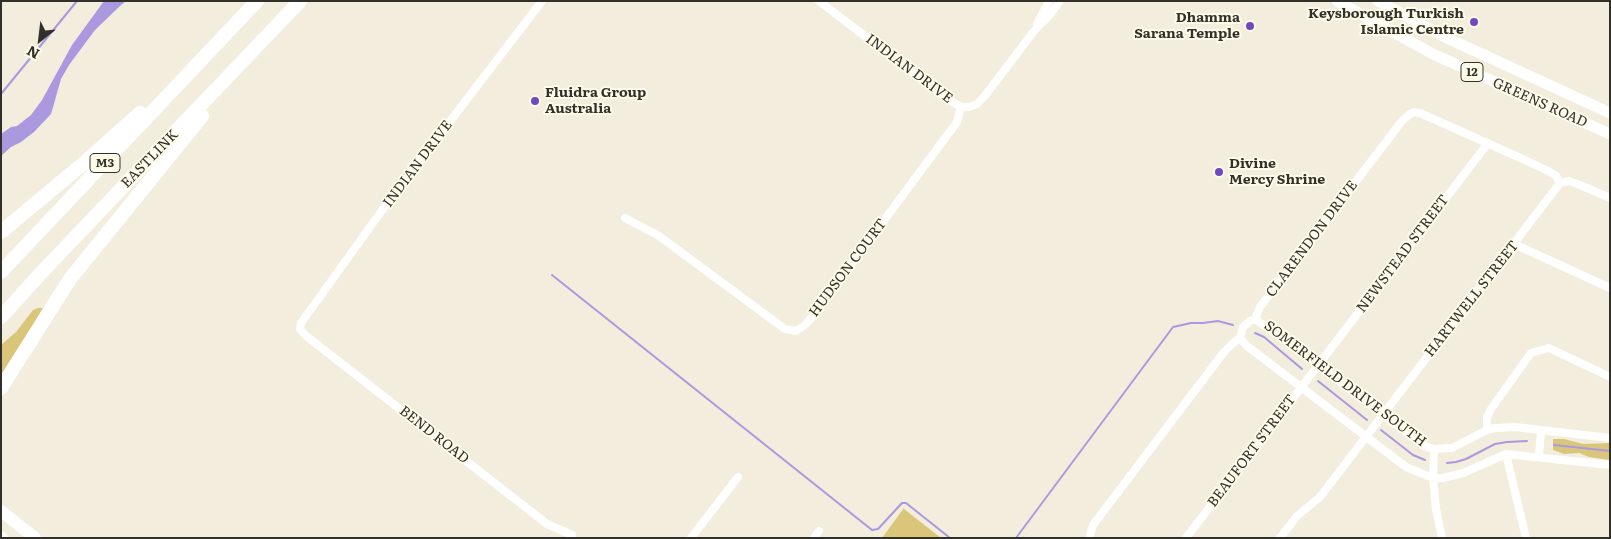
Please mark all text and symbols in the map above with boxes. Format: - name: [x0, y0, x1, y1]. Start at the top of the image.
- place label: Keysborough Turkish Islamic Centre: [1308, 6, 1464, 38]
- place label: Dhamma Sarana Temple: [1134, 10, 1240, 42]
- north arrow: [15, 15, 65, 65]
- marker: Keysborough Turkish Islamic Centre: [1468, 16, 1480, 28]
- marker: Dhamma Sarana Temple: [1244, 20, 1256, 32]
- street label: INDIAN DRIVE: [862, 31, 956, 107]
- text: N: [23, 42, 43, 65]
- road number: 12: [1461, 62, 1483, 82]
- street label: GREENS ROAD: [1490, 75, 1590, 131]
- place label: Fluidra Group Australia: [545, 85, 646, 118]
- marker: Fluidra Group Australia: [529, 95, 541, 107]
- street label: INDIAN DRIVE: [380, 117, 456, 211]
- street label: EASTLINK: [118, 126, 182, 192]
- road number: M3: [90, 154, 120, 172]
- place label: Divine Mercy Shrine: [1229, 156, 1325, 188]
- marker: Divine Mercy Shrine: [1213, 166, 1225, 178]
- street label: CLARENDON DRIVE: [1263, 177, 1361, 301]
- street label: NEWSTEAD STREET: [1353, 192, 1453, 316]
- street label: HUDSON COURT: [806, 216, 890, 320]
- street label: HARTWELL STREET: [1421, 238, 1523, 360]
- street label: SOMERFIELD DRIVE SOUTH: [1261, 318, 1429, 450]
- street label: BEAUFORT STREET: [1204, 391, 1300, 511]
- street label: BEND ROAD: [396, 403, 472, 467]

